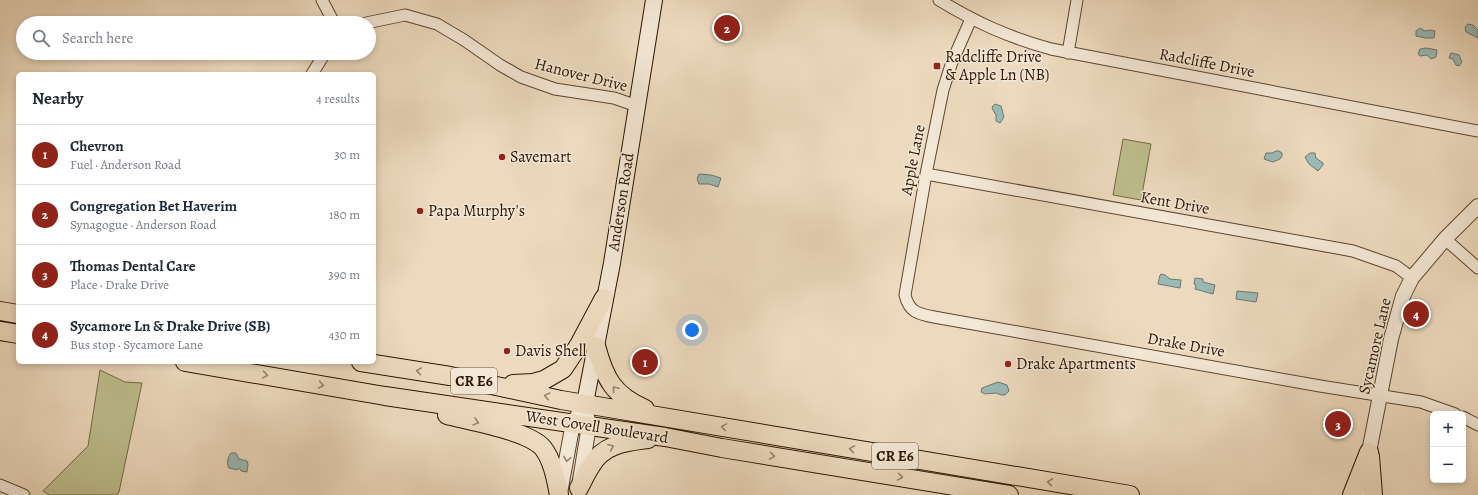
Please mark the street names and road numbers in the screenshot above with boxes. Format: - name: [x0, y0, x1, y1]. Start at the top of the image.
- street label: Radcliffe Drive: [1157, 43, 1257, 83]
- street label: Hanover Drive: [532, 53, 630, 97]
- street label: Apple Lane: [895, 123, 931, 198]
- street label: Anderson Road: [602, 151, 640, 254]
- street label: Kent Drive: [1139, 186, 1211, 220]
- street label: Sycamore Lane: [1353, 296, 1397, 396]
- street label: Drake Drive: [1145, 327, 1227, 363]
- road number: CR E6: [451, 368, 497, 394]
- street label: West Covell Boulevard: [523, 405, 670, 449]
- road number: CR E6: [872, 443, 918, 469]

